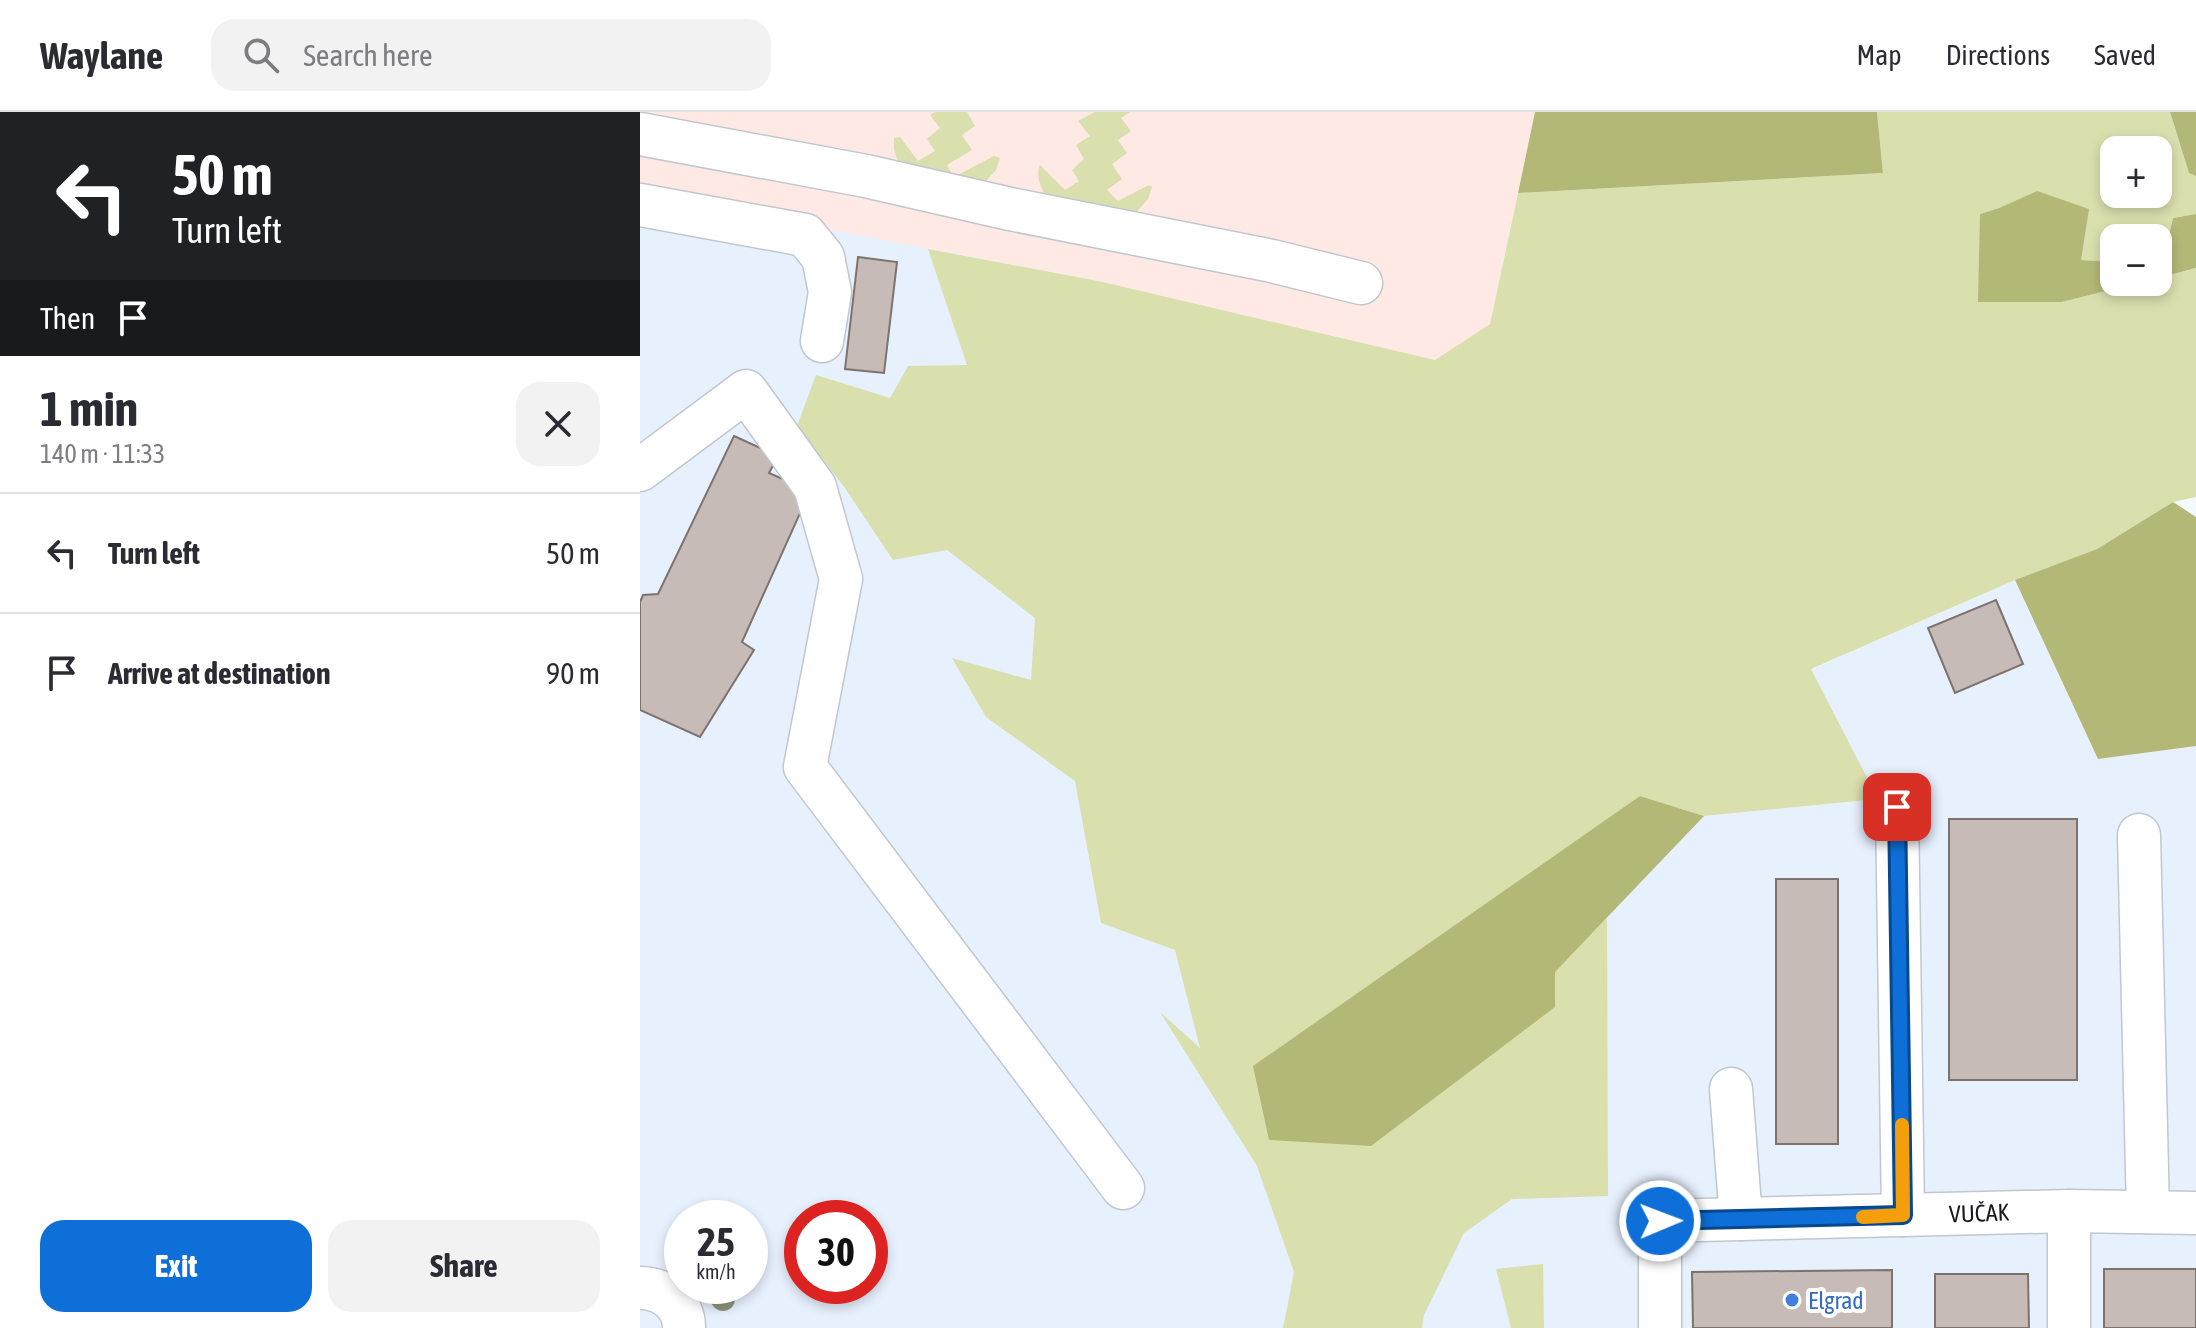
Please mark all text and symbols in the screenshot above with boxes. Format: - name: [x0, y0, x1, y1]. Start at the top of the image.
- search box: [211, 19, 771, 91]
- icon: search: [239, 33, 283, 77]
- text: Waylane: [40, 34, 163, 77]
- text: Search here: [303, 38, 433, 72]
- text: Map: [1857, 39, 1902, 71]
- text: Directions: [1946, 39, 2050, 71]
- text: Saved: [2094, 39, 2156, 71]
- map controls: [2100, 136, 2172, 296]
- button: +: [2100, 136, 2172, 208]
- text: 50 m: [172, 143, 273, 207]
- icon: left: [40, 144, 144, 248]
- text: Turn left: [172, 209, 282, 251]
- button: −: [2100, 224, 2172, 296]
- icon: arrive: [111, 296, 155, 340]
- text: Then: [40, 301, 95, 335]
- text: 1 min: [40, 381, 138, 436]
- button: close: [516, 382, 600, 466]
- text: 140 m · 11:33: [40, 439, 165, 469]
- icon: left: [40, 531, 84, 575]
- text: Turn left: [108, 536, 200, 570]
- text: 50 m: [546, 536, 600, 570]
- icon: arrive: [40, 651, 84, 695]
- text: Arrive at destination: [108, 656, 330, 690]
- text: 90 m: [546, 656, 600, 690]
- pin: [1863, 773, 1931, 841]
- icon: arrive: [1875, 785, 1919, 829]
- position arrow: [1618, 1179, 1702, 1263]
- street label: VUČAK: [1948, 1198, 2010, 1228]
- speed limit sign: 30: [784, 1200, 888, 1304]
- text: 25: [697, 1219, 735, 1264]
- button: Exit: [40, 1220, 312, 1312]
- button: Share: [328, 1220, 600, 1312]
- text: km/h: [696, 1260, 736, 1283]
- place label: Elgrad: [1808, 1287, 1864, 1314]
- marker: Elgrad: [1783, 1291, 1801, 1309]

